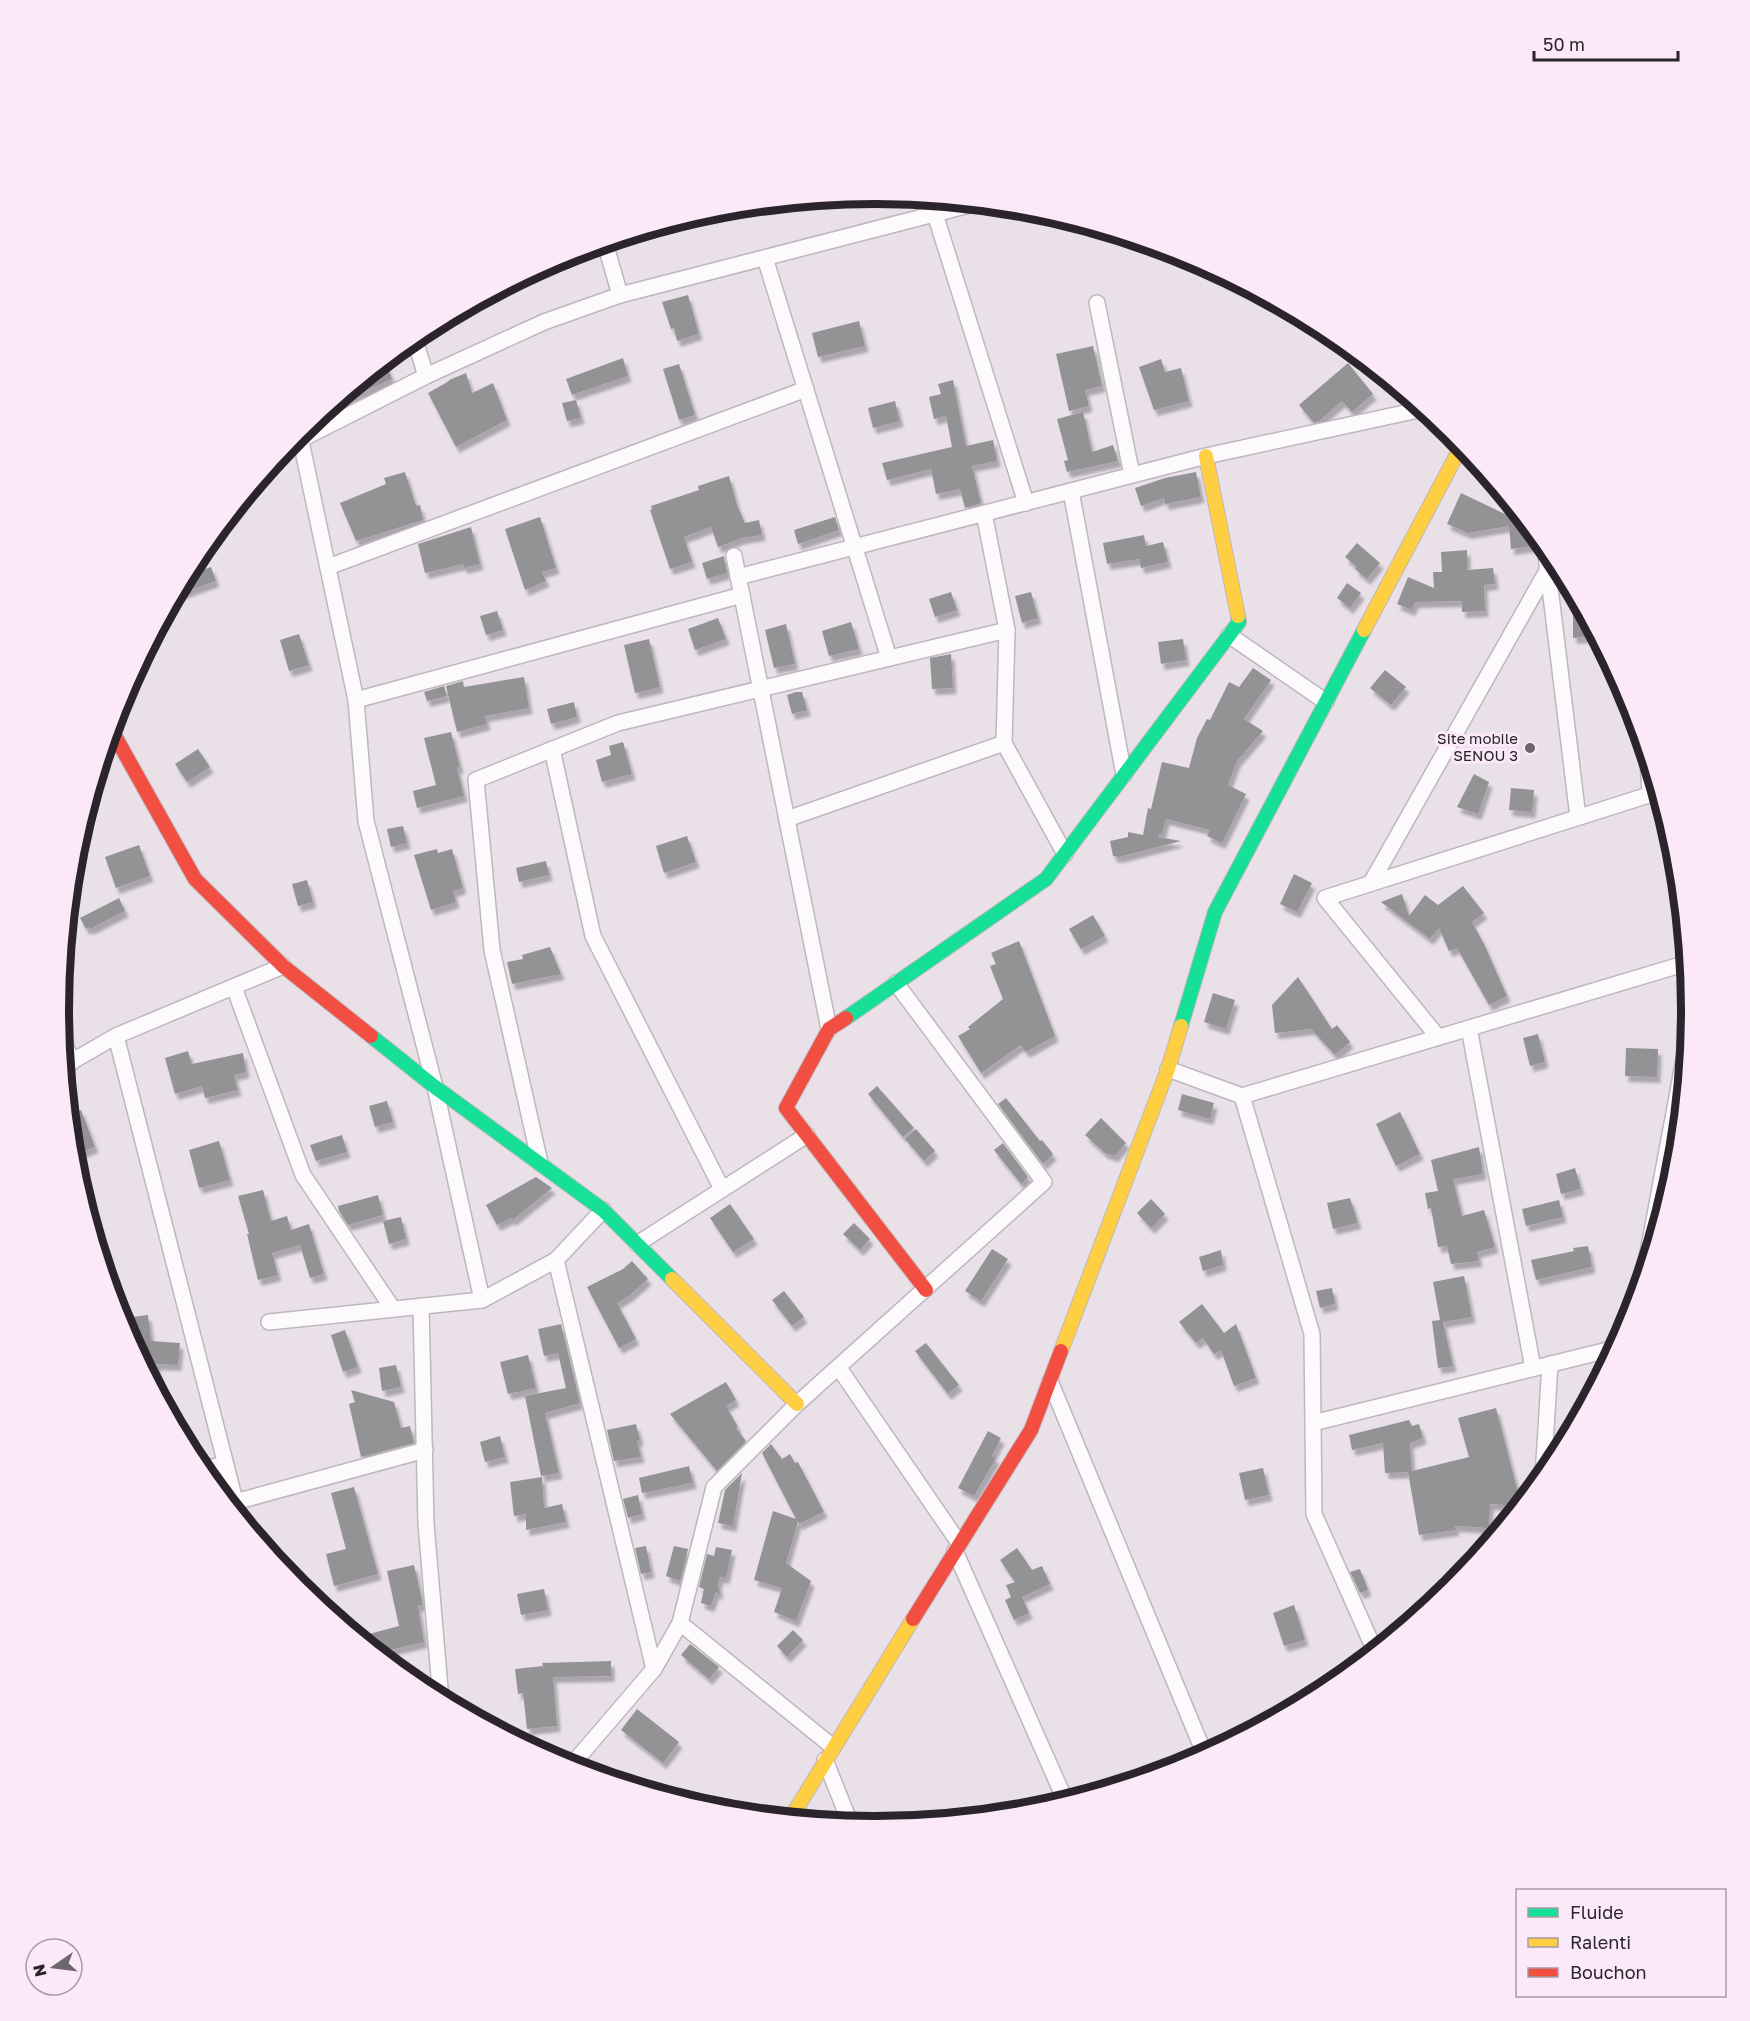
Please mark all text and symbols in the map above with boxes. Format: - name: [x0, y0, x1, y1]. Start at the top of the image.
- scale bar: [1534, 24, 1678, 62]
- text: 50 m: [1543, 33, 1585, 55]
- place label: Site mobile SENOU 3: [1437, 729, 1518, 764]
- marker: Site mobile SENOU 3: [1523, 741, 1537, 755]
- legend: [1516, 1889, 1726, 1997]
- text: Fluide: [1570, 1901, 1624, 1923]
- text: Ralenti: [1570, 1931, 1631, 1953]
- north arrow: [24, 1937, 84, 1997]
- text: Bouchon: [1570, 1961, 1647, 1983]
- text: N: [28, 1962, 51, 1979]

